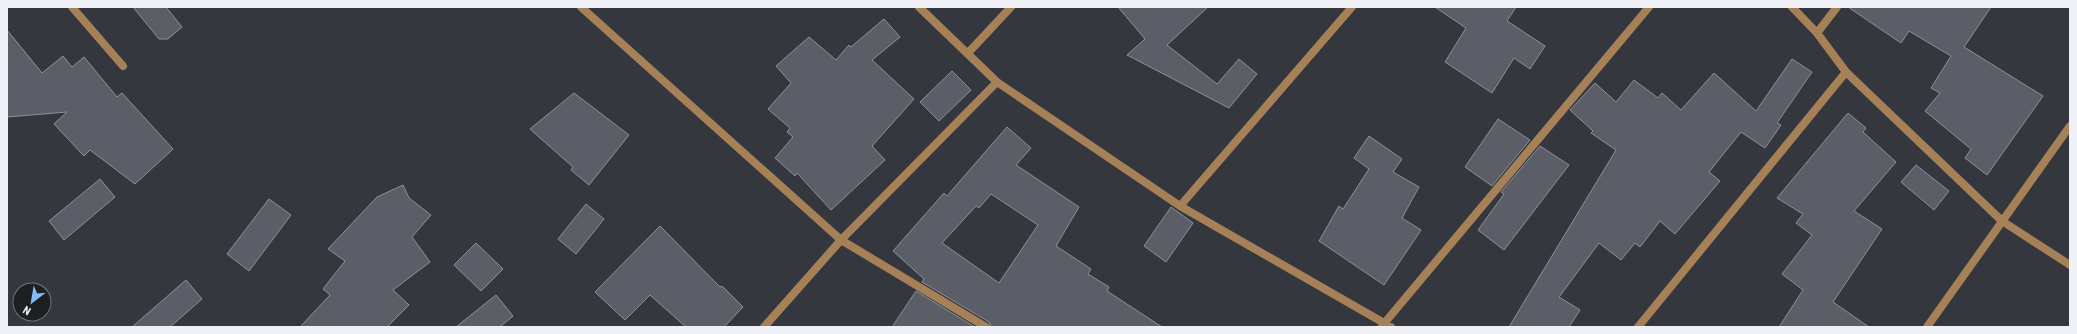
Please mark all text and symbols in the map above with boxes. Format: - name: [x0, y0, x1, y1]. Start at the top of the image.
- north arrow: [12, 282, 52, 322]
- text: N: [21, 303, 33, 317]

